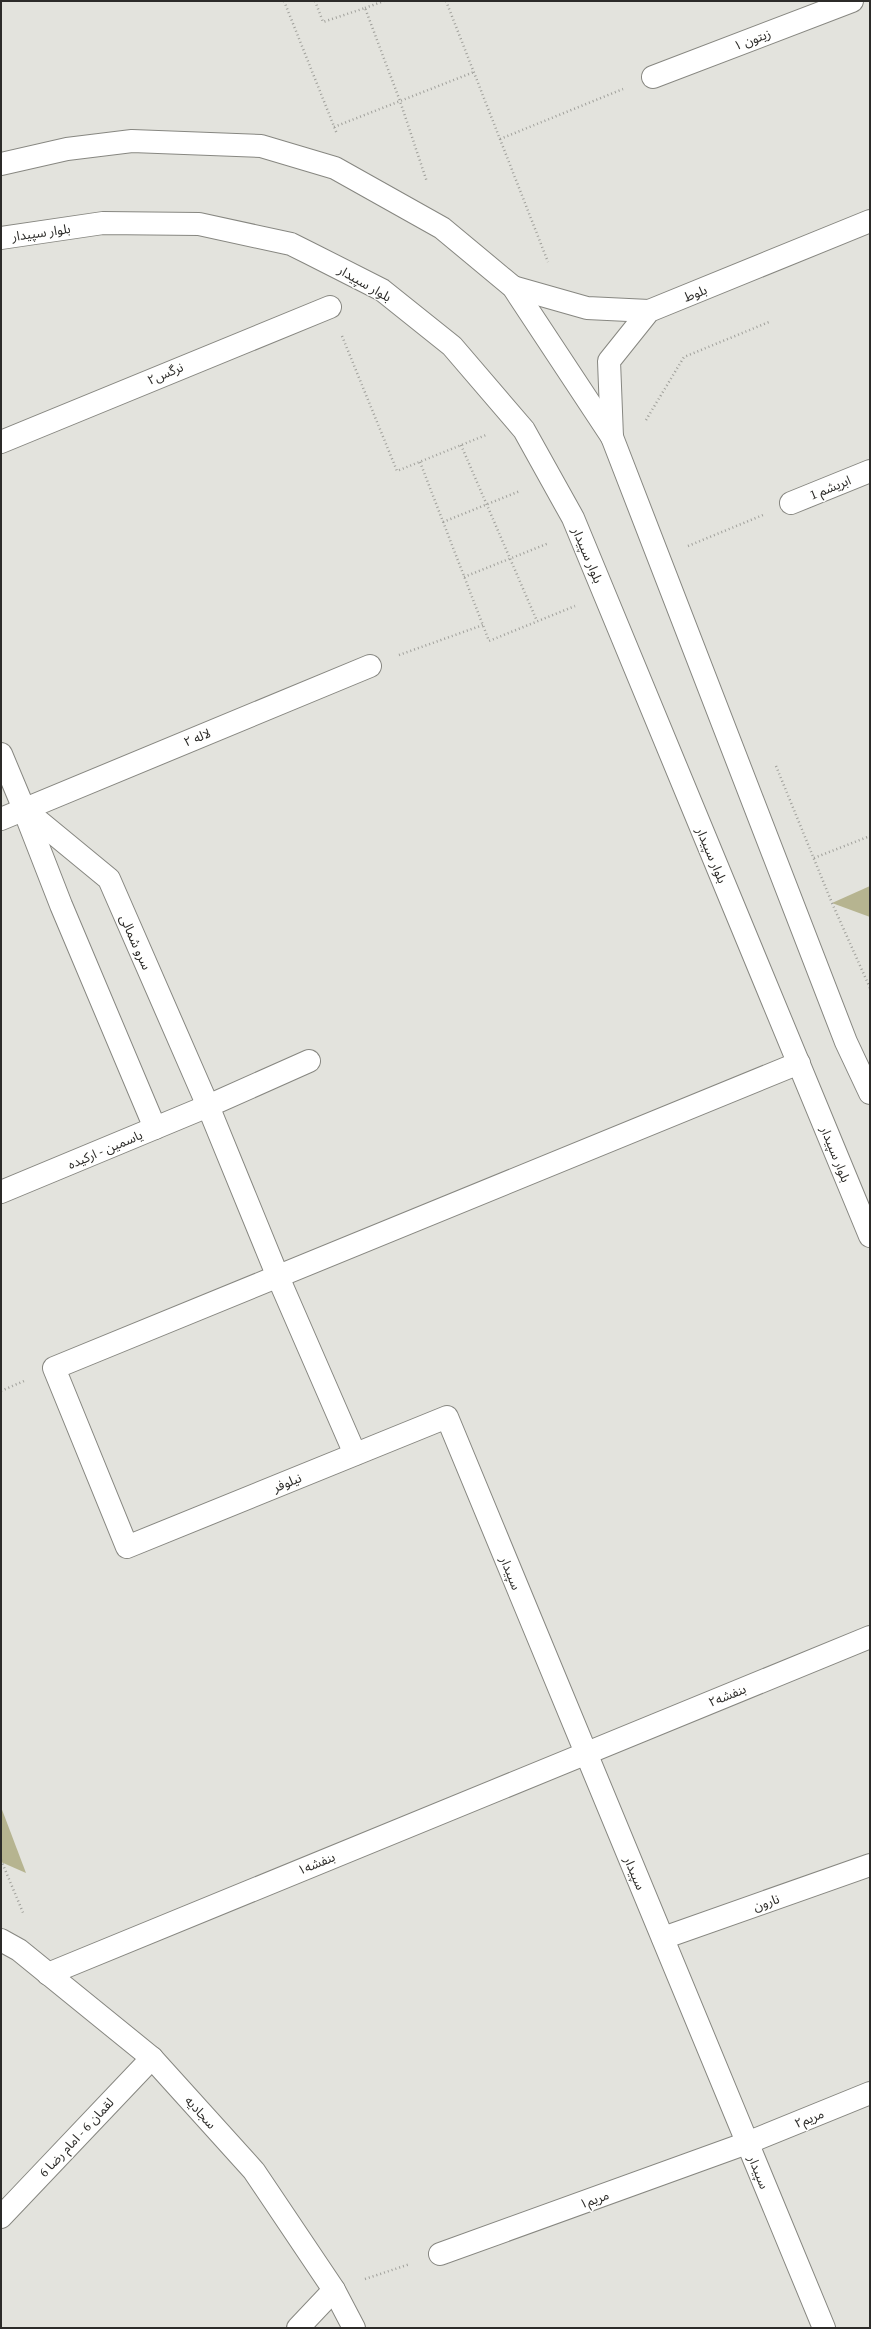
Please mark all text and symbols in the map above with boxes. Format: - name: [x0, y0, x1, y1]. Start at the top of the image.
- street label: زیتون ۱: [731, 25, 773, 54]
- street label: بلوار سپیدار: [10, 220, 72, 246]
- street label: بلوار سپیدار: [333, 261, 395, 307]
- street label: بلوط: [681, 281, 709, 306]
- street label: نرگس۲: [145, 358, 186, 389]
- street label: ابریشم 1: [807, 472, 854, 505]
- street label: بلوار سپیدار: [567, 524, 607, 586]
- street label: لاله ۲: [181, 724, 213, 751]
- street label: بلوار سپیدار: [691, 824, 731, 886]
- street label: سرو شمالی: [116, 912, 155, 972]
- street label: بلوار سپیدار: [815, 1123, 854, 1185]
- street label: یاسمین - ارکیده: [65, 1126, 145, 1173]
- street label: نیلوفر: [269, 1469, 304, 1496]
- street label: سپیدار: [495, 1553, 525, 1593]
- street label: بنفشه۲: [706, 1680, 749, 1711]
- street label: بنفشه۱: [295, 1848, 338, 1879]
- street label: سپیدار: [619, 1853, 649, 1893]
- street label: نارون: [751, 1890, 782, 1915]
- street label: سجادیه: [181, 2092, 220, 2132]
- street label: لقمان 6 - امام رضا 6: [35, 2094, 118, 2181]
- street label: مریم۲: [792, 2105, 827, 2134]
- street label: سپیدار: [743, 2152, 773, 2192]
- street label: مریم۱: [577, 2186, 612, 2215]

